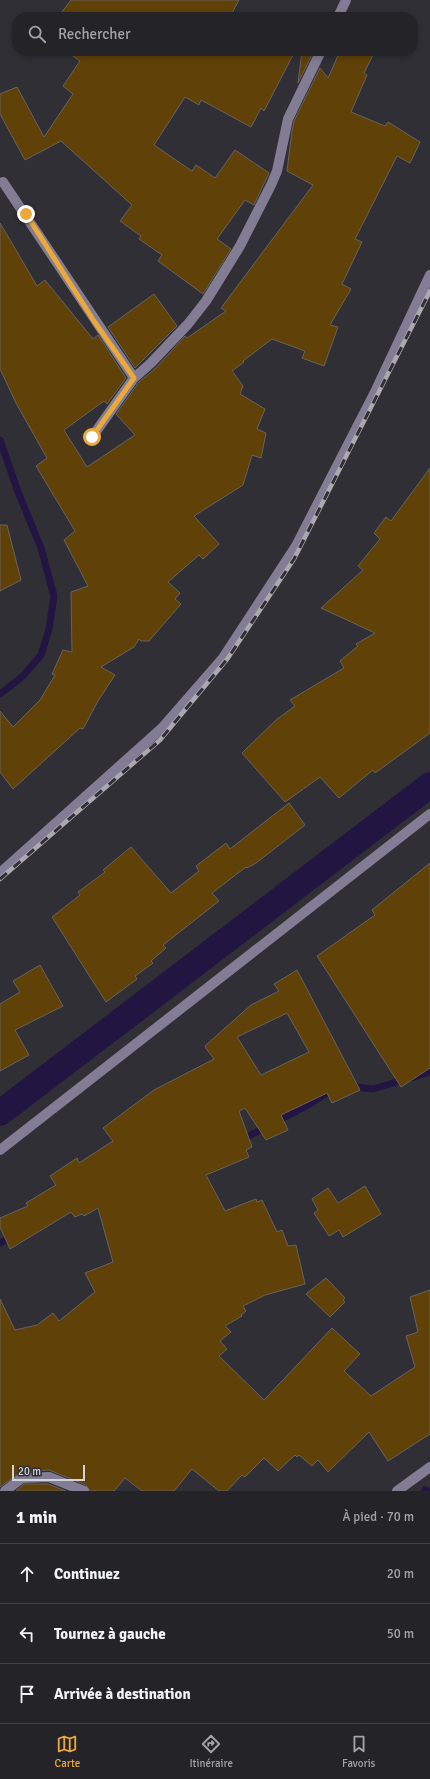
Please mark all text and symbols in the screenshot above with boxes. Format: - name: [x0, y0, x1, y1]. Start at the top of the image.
- search box: [12, 12, 418, 56]
- icon: search: [26, 23, 48, 45]
- text: Rechercher: [58, 25, 131, 43]
- route end: [17, 205, 35, 223]
- route start: [83, 428, 101, 446]
- scale bar: [12, 1463, 85, 1482]
- text: 20 m: [18, 1465, 41, 1478]
- text: 1 min: [16, 1507, 57, 1528]
- text: À pied · 70 m: [342, 1509, 414, 1525]
- icon: ahead: [16, 1563, 38, 1585]
- text: Continuez: [54, 1565, 120, 1583]
- text: 20 m: [387, 1566, 414, 1582]
- icon: left: [16, 1623, 38, 1645]
- text: Tournez à gauche: [54, 1625, 166, 1643]
- text: 50 m: [387, 1626, 414, 1642]
- icon: arrive: [16, 1683, 38, 1705]
- text: Arrivée à destination: [54, 1685, 191, 1703]
- tab: Carte: [55, 1733, 80, 1770]
- tab: Itinéraire: [189, 1733, 233, 1770]
- tab: Favoris: [342, 1733, 375, 1770]

